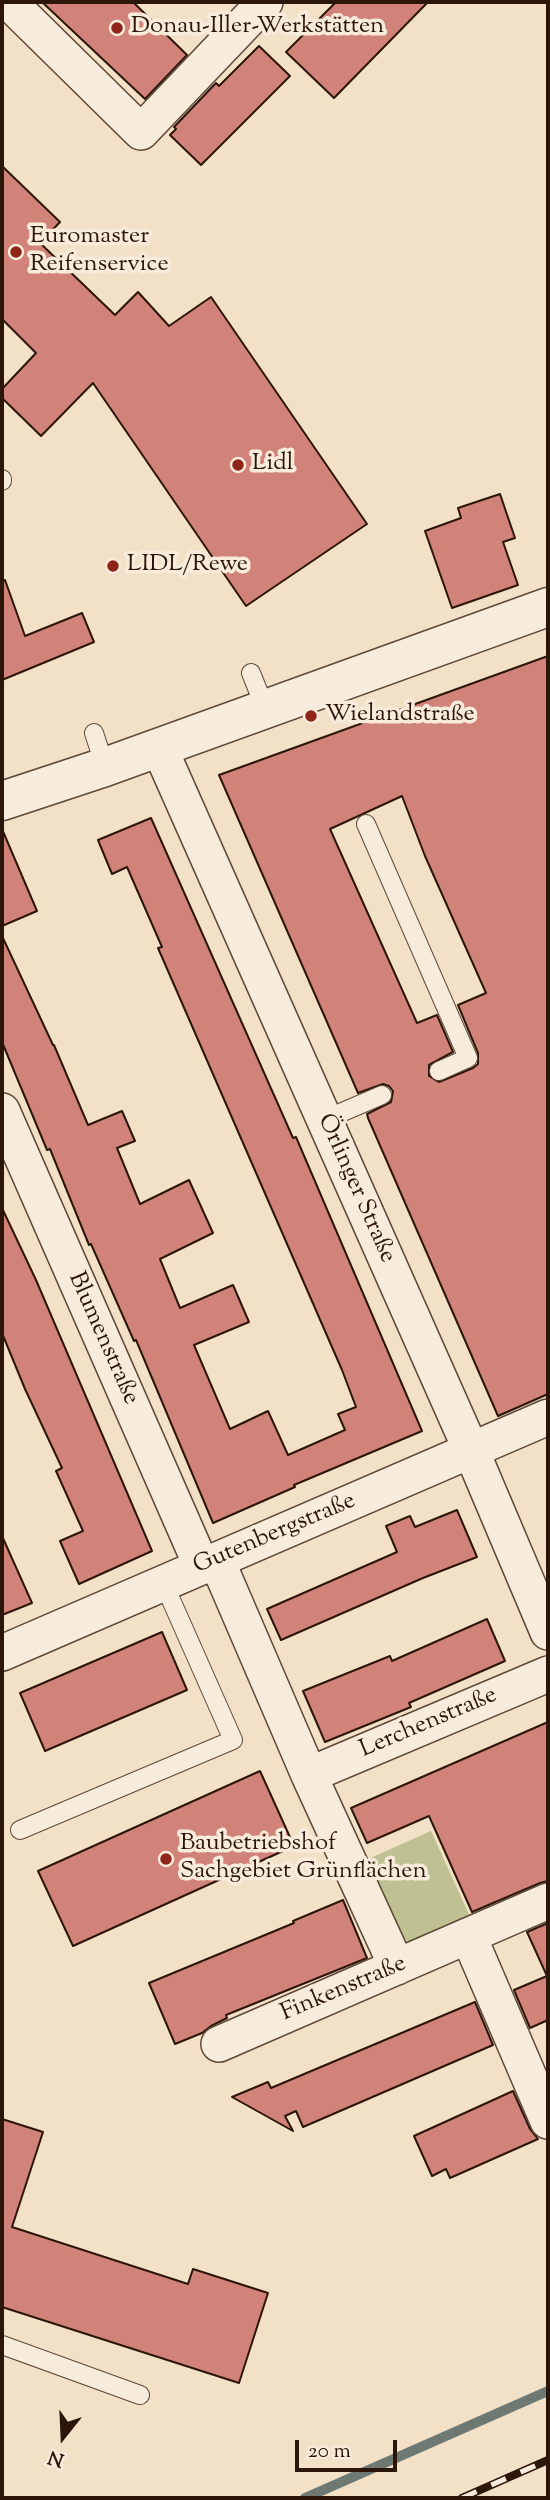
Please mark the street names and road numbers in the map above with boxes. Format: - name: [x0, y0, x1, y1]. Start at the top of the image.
- street label: Örlinger Straße: [309, 1110, 401, 1268]
- street label: Blumenstraße: [60, 1268, 144, 1410]
- street label: Gutenbergstraße: [190, 1488, 360, 1582]
- street label: Lerchenstraße: [356, 1682, 502, 1766]
- street label: Finkenstraße: [277, 1951, 411, 2029]

